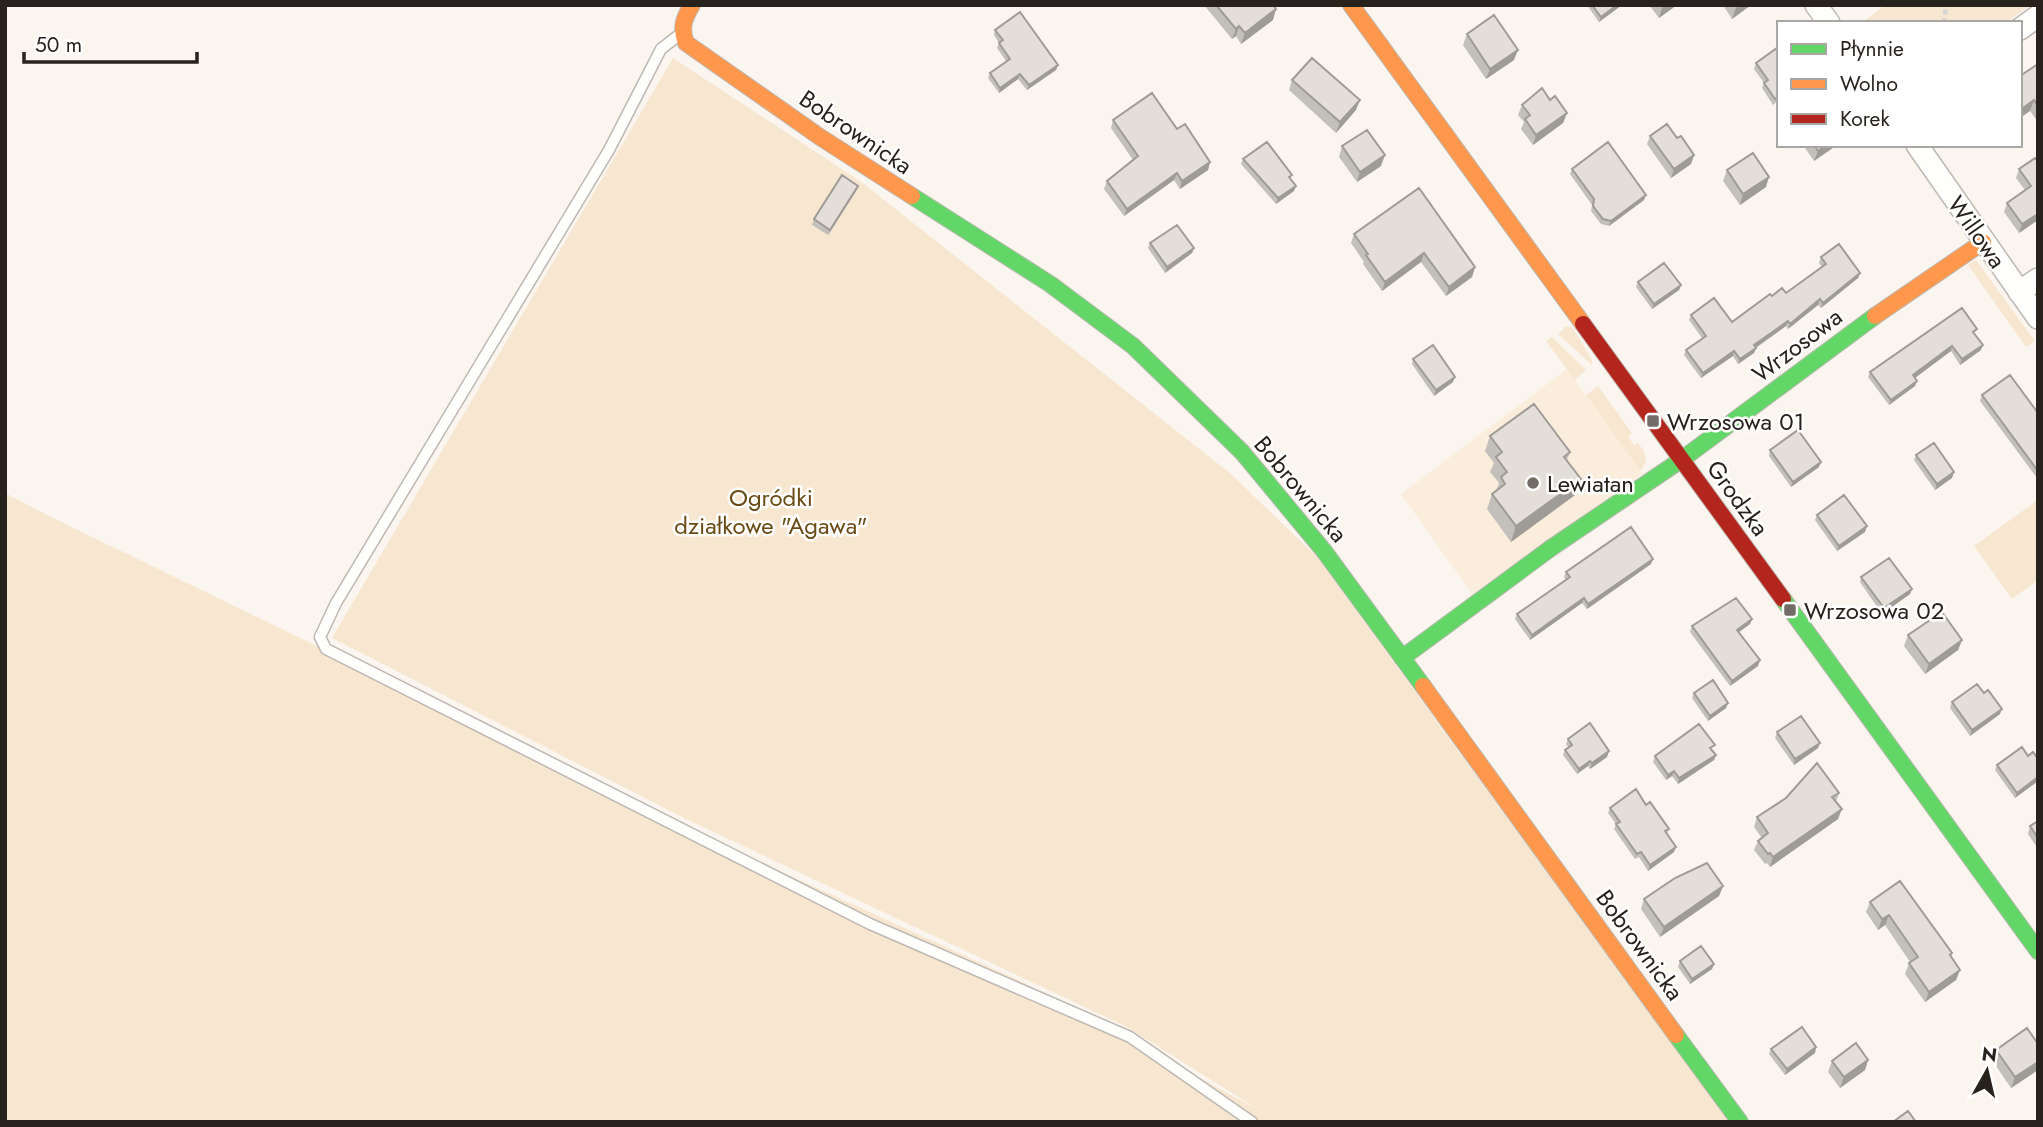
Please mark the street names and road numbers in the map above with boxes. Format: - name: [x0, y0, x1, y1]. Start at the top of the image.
- street label: Bobrownicka: [793, 81, 919, 183]
- street label: Willowa: [1939, 189, 2015, 275]
- street label: Wrzosowa: [1744, 299, 1850, 391]
- street label: Bobrownicka: [1246, 428, 1356, 550]
- street label: Grodzka: [1698, 453, 1778, 543]
- street label: Bobrownicka: [1588, 882, 1692, 1008]

